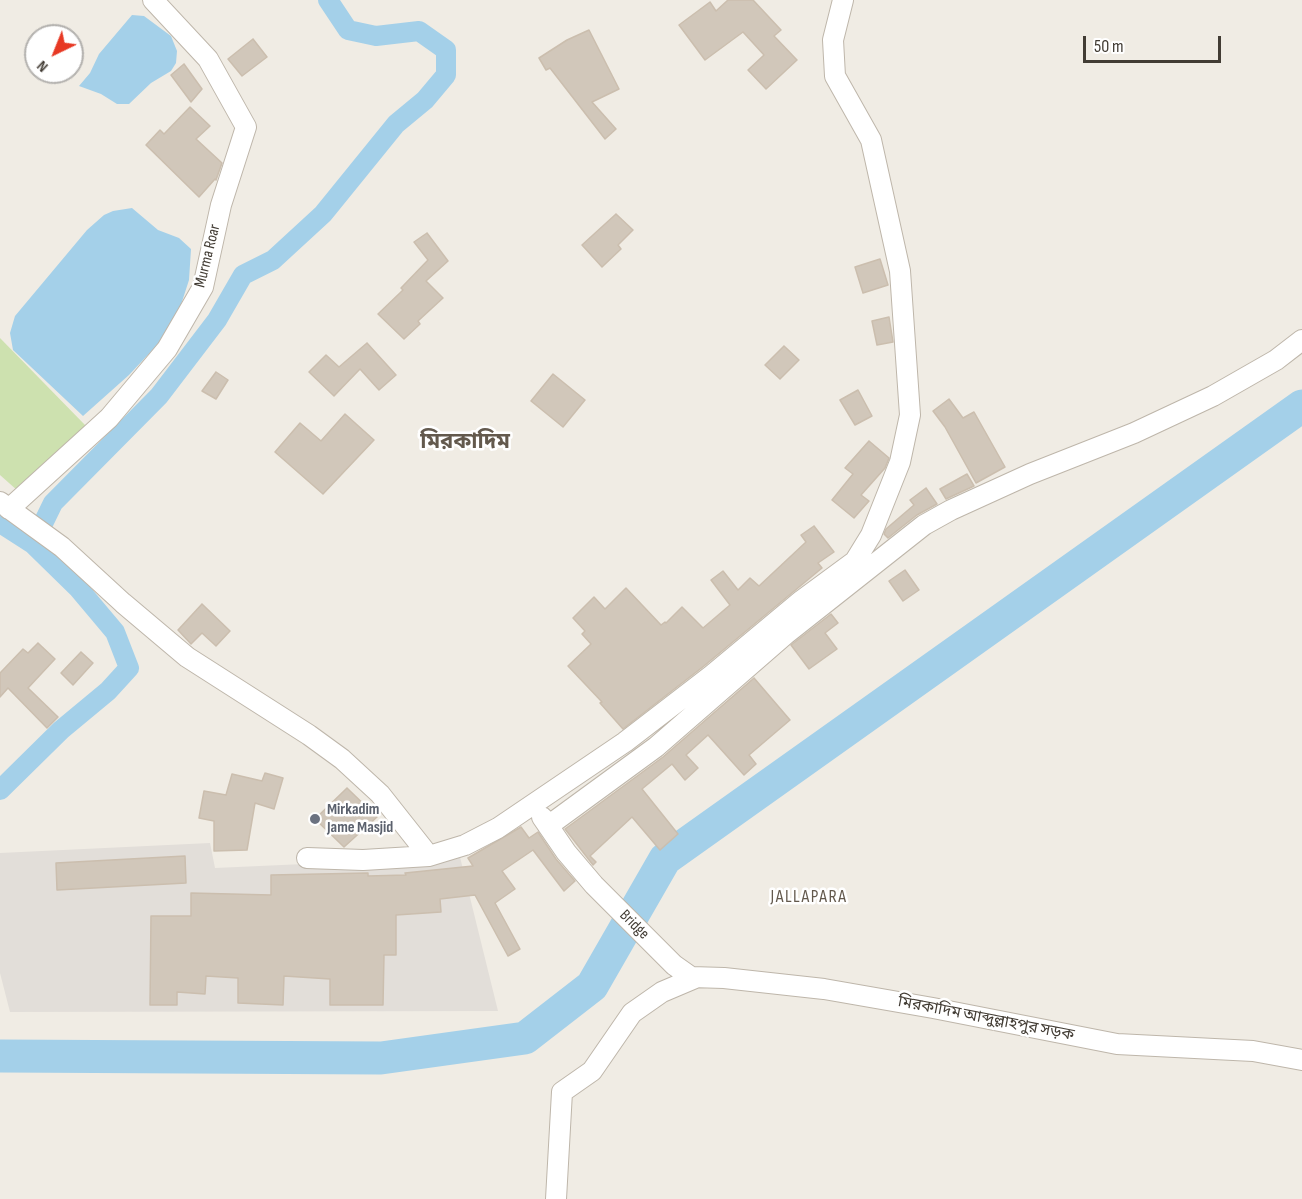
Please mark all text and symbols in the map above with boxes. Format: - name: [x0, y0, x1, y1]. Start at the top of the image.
- north arrow: [24, 24, 84, 84]
- scale bar: [1086, 24, 1224, 62]
- text: 50 m: [1094, 36, 1124, 57]
- text: N: [33, 56, 52, 76]
- street label: Murma Roar: [191, 222, 225, 290]
- district label: মিরকাদিম: [420, 429, 510, 455]
- place label: Mirkadim Jame Masjid: [327, 800, 393, 838]
- marker: Mirkadim Jame Masjid: [308, 812, 322, 826]
- district label: JALLAPARA: [771, 886, 847, 908]
- street label: Bridge: [615, 906, 653, 944]
- street label: মিরকাদিম আব্দুল্লাহপুর সড়ক: [896, 992, 1076, 1046]

